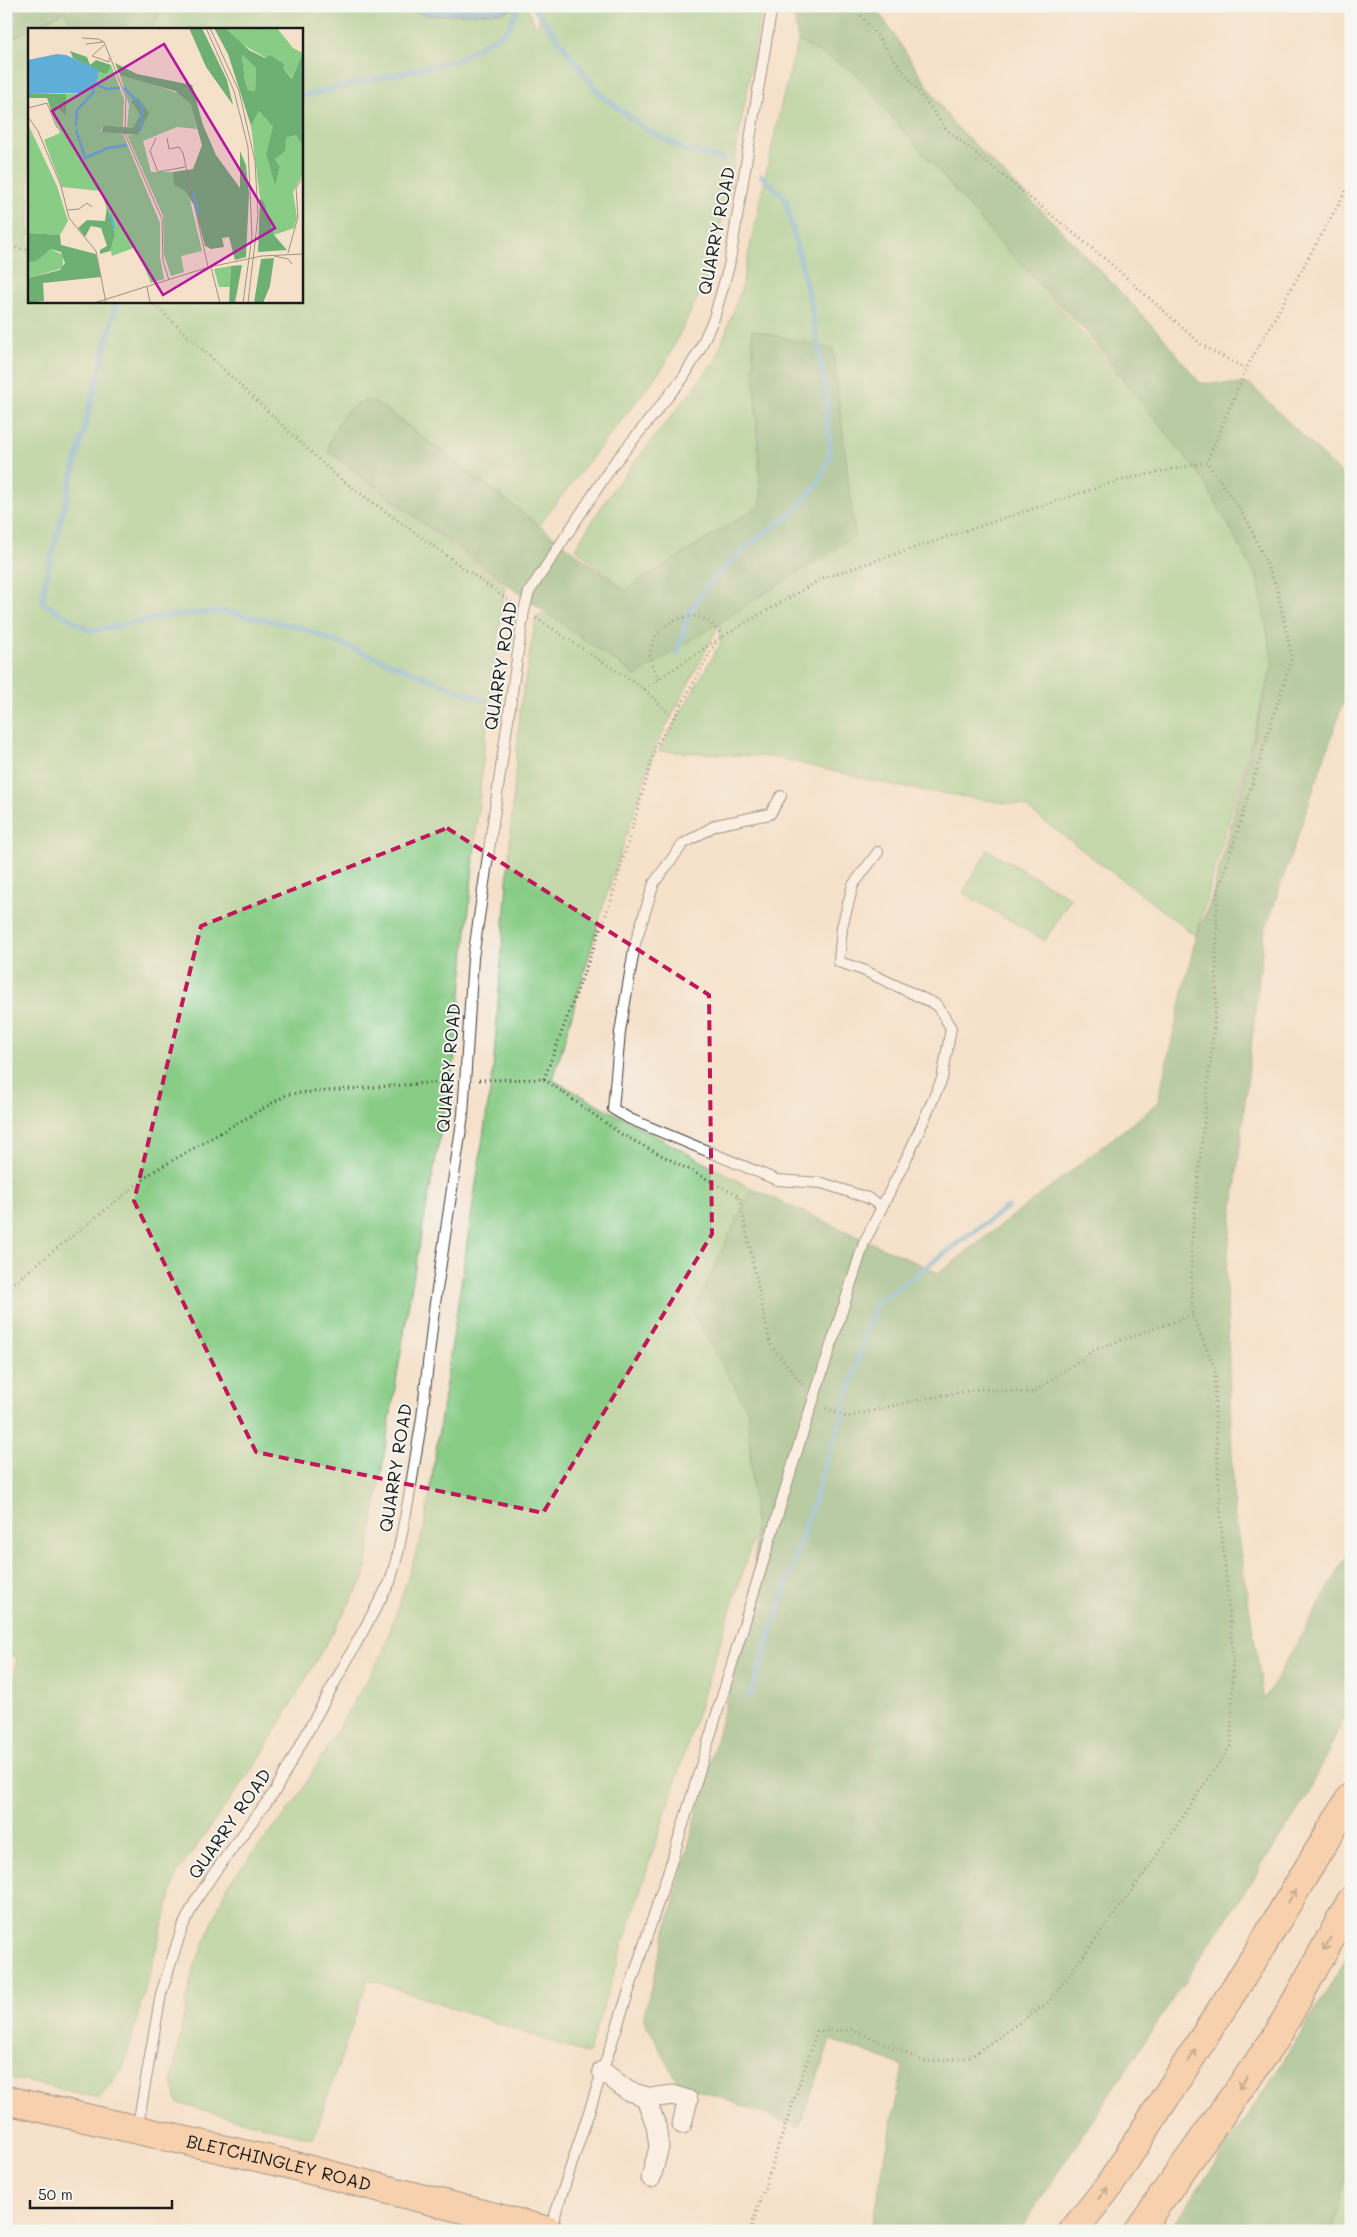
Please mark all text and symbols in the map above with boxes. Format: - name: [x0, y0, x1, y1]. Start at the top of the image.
- inset map: [28, 28, 302, 302]
- street label: QUARRY ROAD: [692, 165, 740, 297]
- street label: QUARRY ROAD: [478, 600, 522, 732]
- street label: QUARRY ROAD: [430, 1002, 466, 1134]
- street label: QUARRY ROAD: [373, 1402, 417, 1534]
- street label: QUARRY ROAD: [182, 1763, 276, 1883]
- one-way arrow: [1288, 1889, 1298, 1903]
- one-way arrow: [1322, 1936, 1332, 1950]
- one-way arrow: [1187, 2050, 1197, 2064]
- one-way arrow: [1238, 2076, 1248, 2090]
- street label: BLETCHINGLEY ROAD: [184, 2128, 374, 2196]
- scale bar: [30, 2177, 172, 2209]
- text: 50 m: [38, 2184, 73, 2204]
- one-way arrow: [1098, 2187, 1109, 2200]

